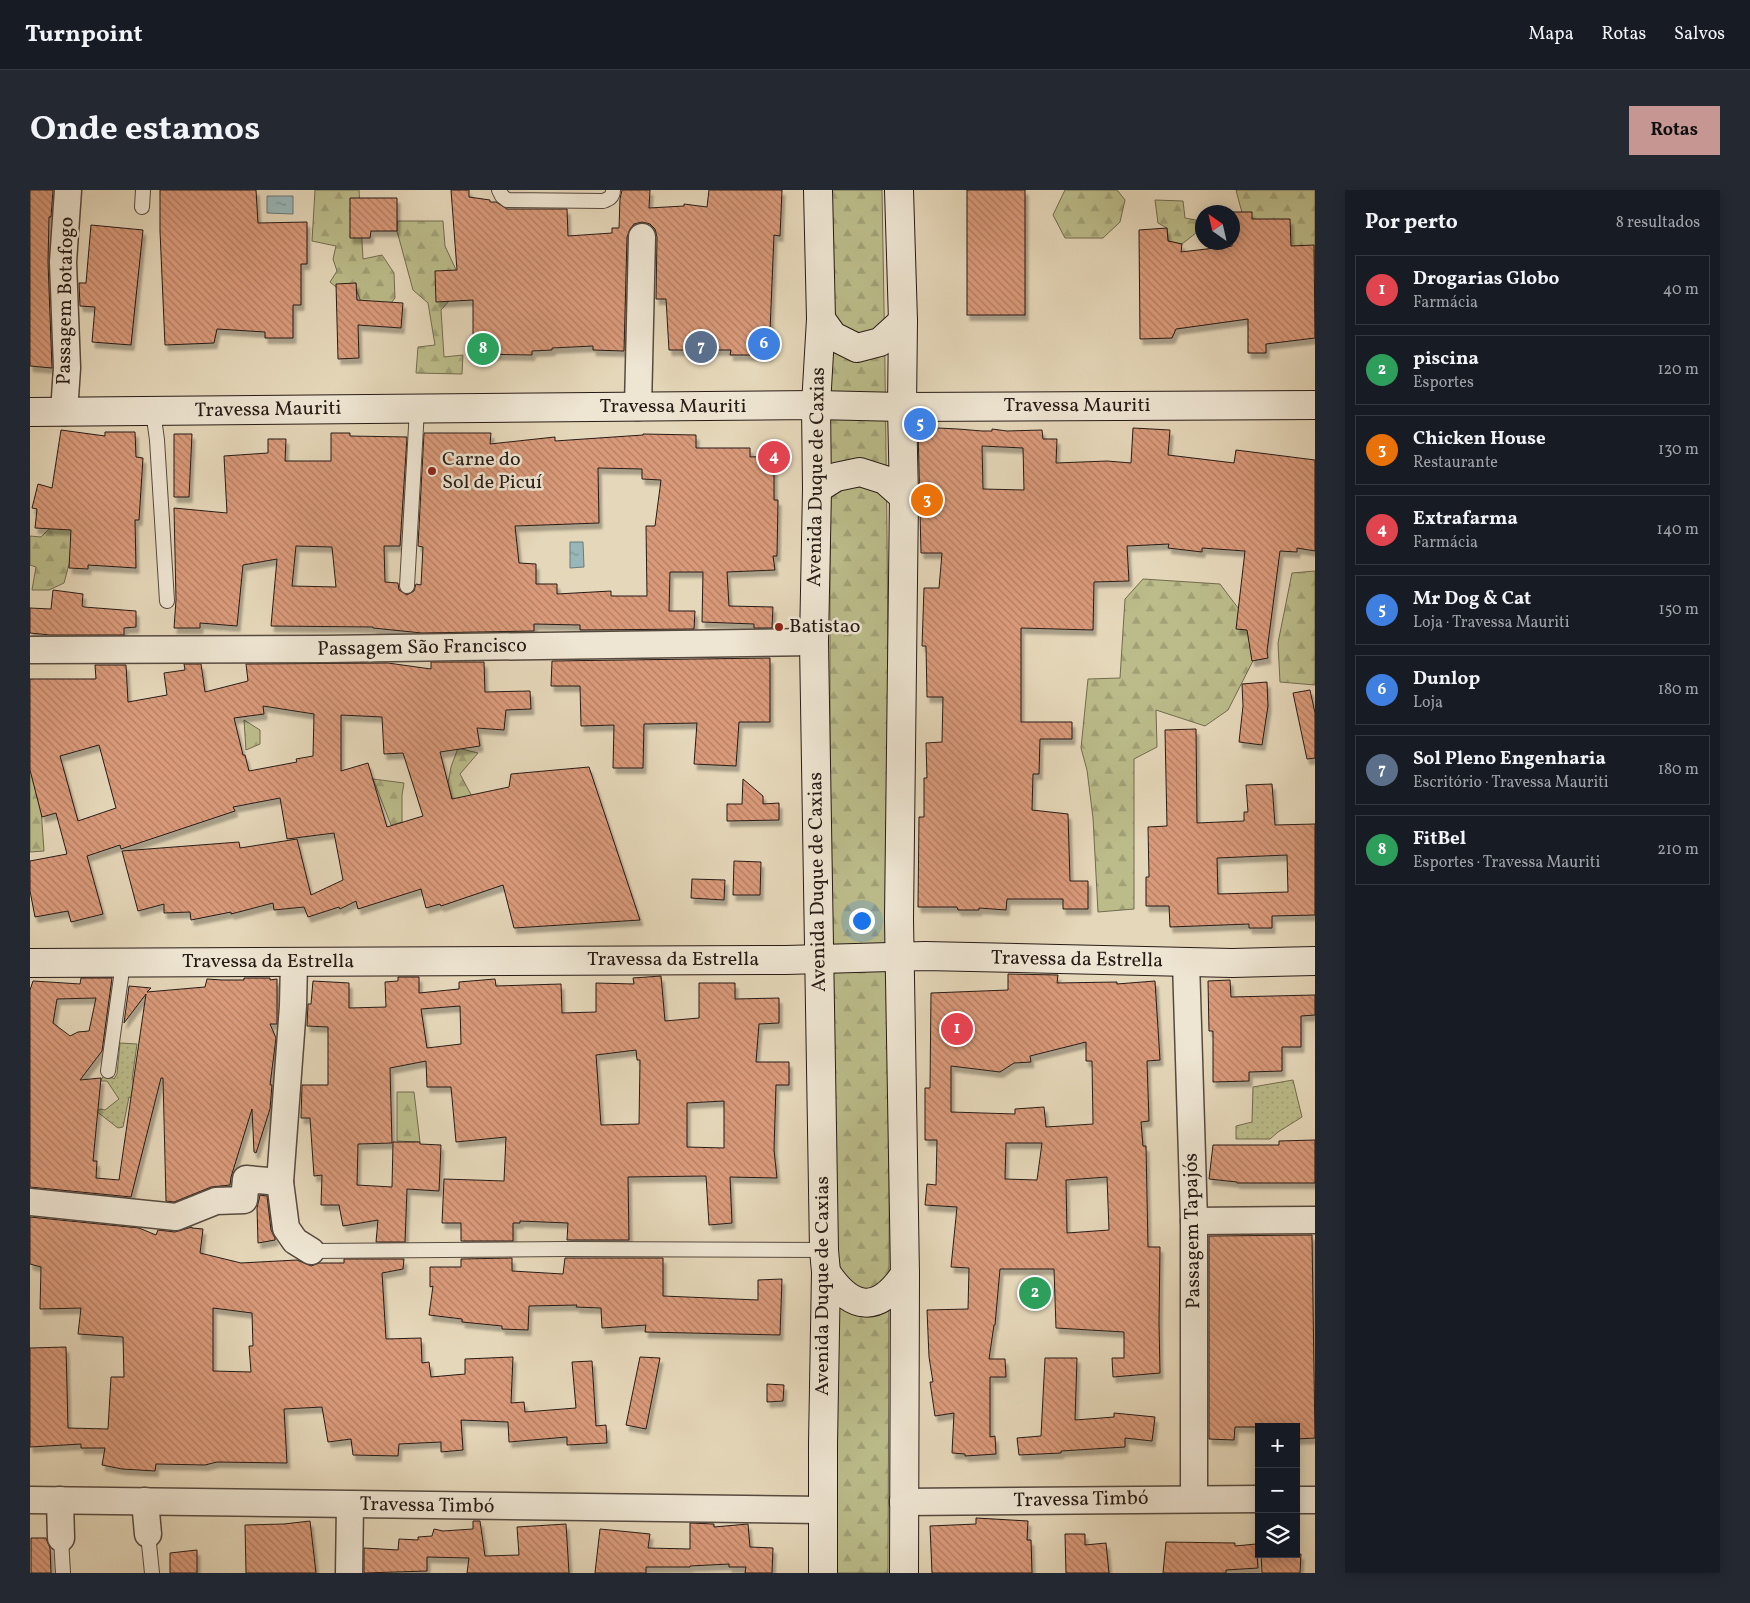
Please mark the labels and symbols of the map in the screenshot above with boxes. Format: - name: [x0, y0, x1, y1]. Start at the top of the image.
- north arrow: [1195, 205, 1240, 250]
- street label: Passagem Botafogo: [51, 217, 81, 385]
- pin: 6: [748, 325, 780, 363]
- pin: 7: [685, 328, 717, 366]
- pin: 8: [467, 330, 499, 368]
- street label: Avenida Duque de Caxias: [801, 367, 833, 587]
- street label: Travessa Mauriti: [1004, 392, 1150, 420]
- street label: Travessa Mauriti: [600, 393, 746, 421]
- street label: Travessa Mauriti: [194, 395, 342, 425]
- pin: 5: [904, 405, 936, 443]
- pin: 4: [758, 438, 790, 476]
- place label: Carne do Sol de Picuí: [442, 446, 542, 497]
- marker: Carne do Sol de Picuí: [426, 465, 438, 477]
- pin: 3: [911, 481, 943, 519]
- place label: Batistao: [789, 613, 860, 641]
- marker: Batistao: [773, 621, 785, 633]
- street label: Passagem São Francisco: [317, 632, 527, 664]
- street label: Avenida Duque de Caxias: [802, 772, 834, 992]
- your location: [849, 908, 875, 934]
- street label: Travessa da Estrella: [991, 944, 1163, 976]
- street label: Travessa da Estrella: [587, 946, 759, 974]
- street label: Travessa da Estrella: [182, 948, 354, 976]
- pin: 1: [941, 1010, 973, 1048]
- street label: Passagem Tapajós: [1178, 1153, 1208, 1309]
- street label: Avenida Duque de Caxias: [809, 1176, 837, 1396]
- pin: 2: [1019, 1274, 1051, 1312]
- street label: Travessa Timbó: [1013, 1485, 1149, 1515]
- street label: Travessa Timbó: [359, 1491, 495, 1521]

